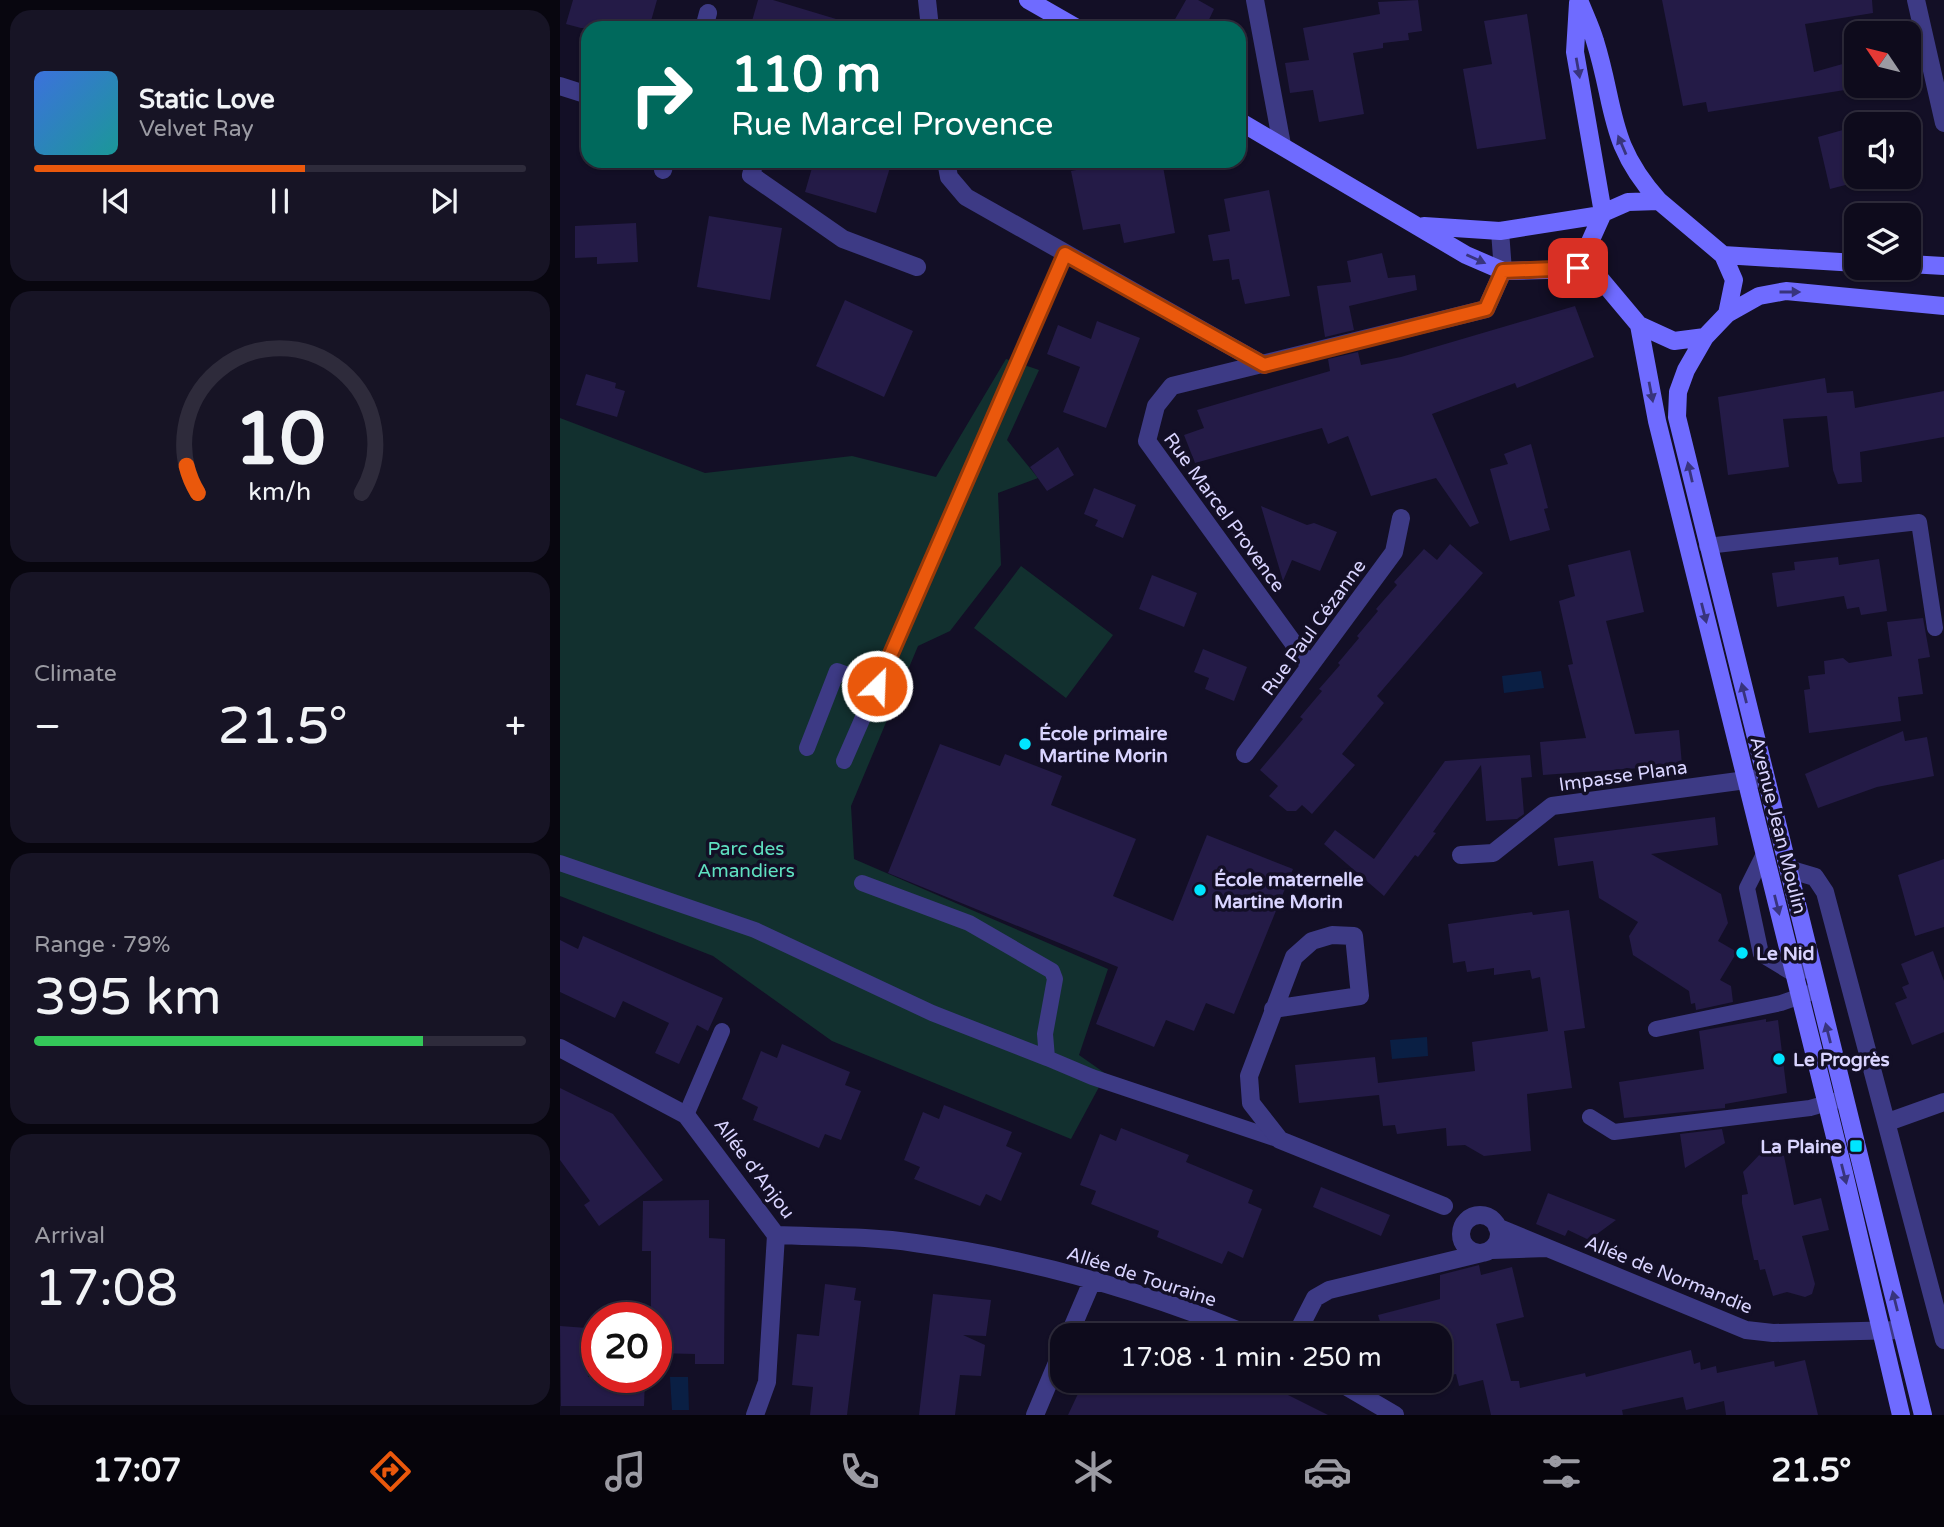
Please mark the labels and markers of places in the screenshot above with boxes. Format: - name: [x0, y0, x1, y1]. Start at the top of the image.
- pin: [1548, 238, 1608, 298]
- place label: École primaire Martine Morin: [1039, 722, 1168, 767]
- marker: École primaire Martine Morin: [1017, 736, 1033, 752]
- place label: École maternelle Martine Morin: [1214, 868, 1364, 913]
- marker: École maternelle Martine Morin: [1192, 882, 1208, 898]
- place label: Le Nid: [1756, 943, 1814, 965]
- marker: Le Nid: [1734, 945, 1750, 961]
- place label: Le Progrès: [1793, 1049, 1890, 1072]
- marker: Le Progrès: [1771, 1051, 1787, 1067]
- place label: La Plaine: [1760, 1136, 1842, 1158]
- marker: La Plaine: [1848, 1138, 1864, 1154]

